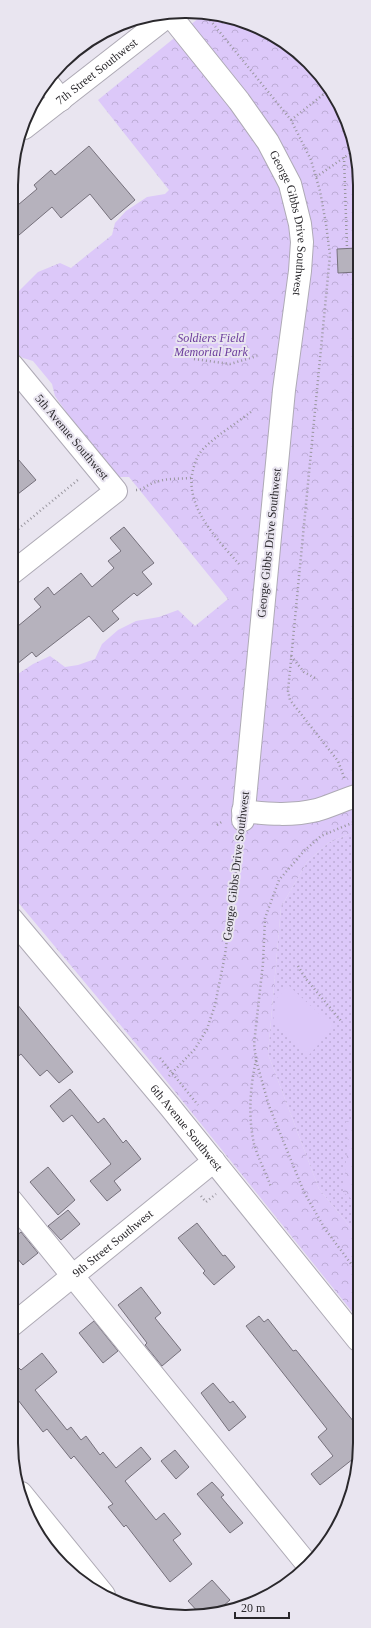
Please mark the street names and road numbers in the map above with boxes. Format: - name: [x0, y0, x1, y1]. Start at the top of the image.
- street label: 7th Street Southwest: [53, 35, 141, 108]
- street label: George Gibbs Drive Southwest: [267, 148, 309, 297]
- street label: 5th Avenue Southwest: [32, 391, 112, 483]
- street label: George Gibbs Drive Southwest: [254, 467, 284, 618]
- street label: George Gibbs Drive Southwest: [220, 790, 252, 941]
- street label: 6th Avenue Southwest: [147, 1082, 226, 1174]
- street label: 9th Street Southwest: [70, 1206, 156, 1280]

